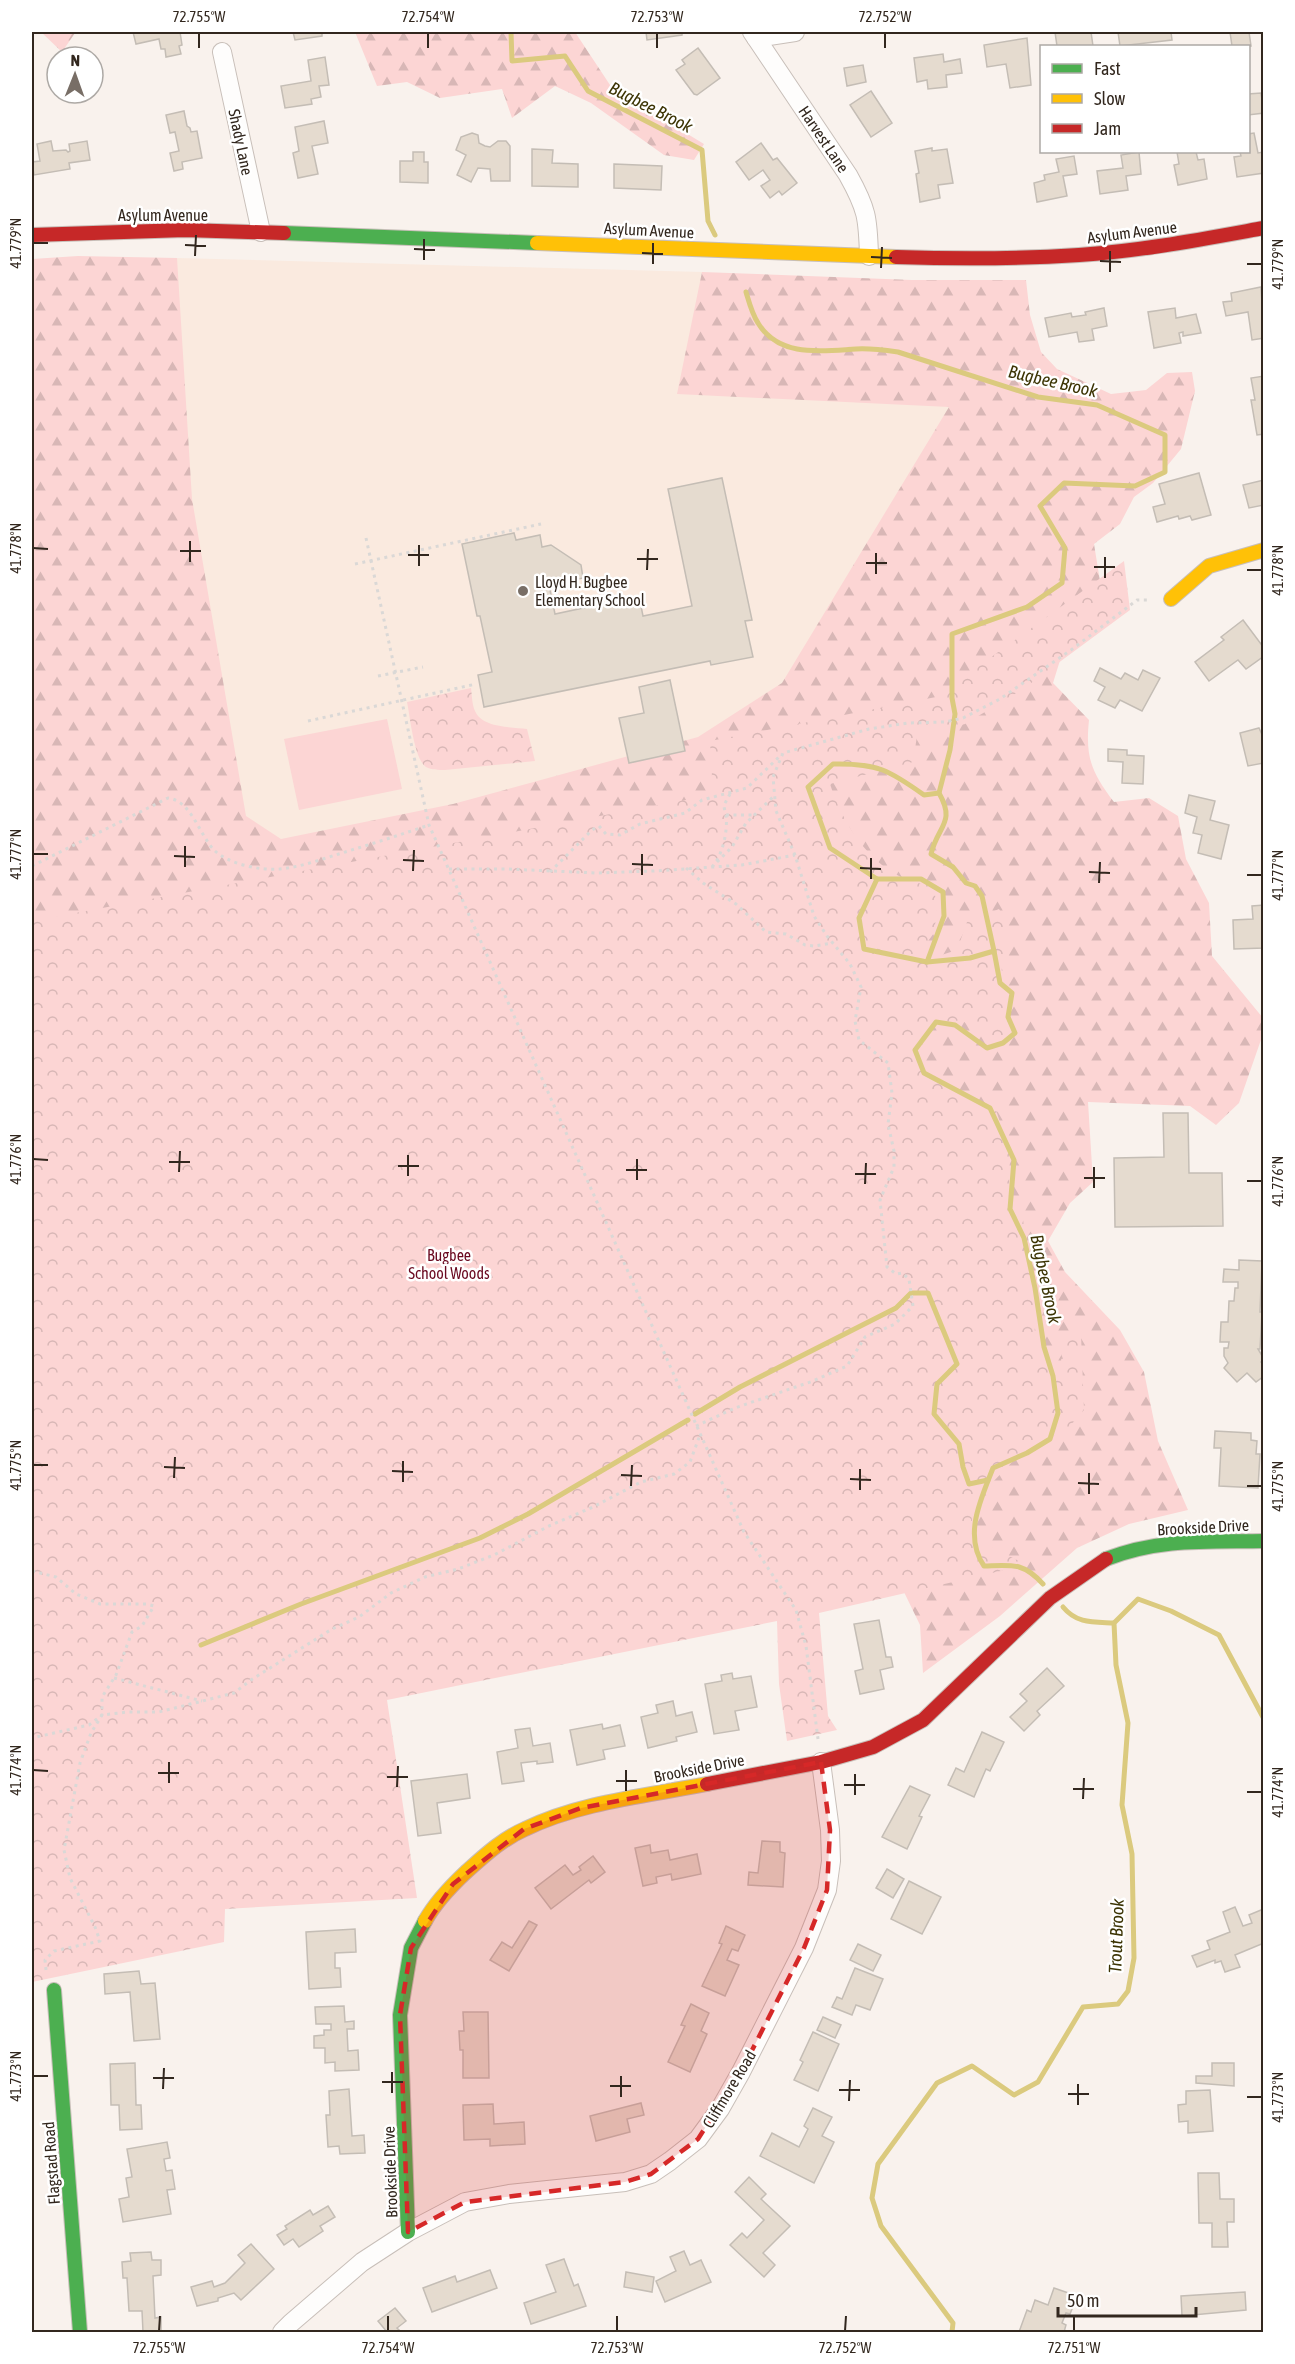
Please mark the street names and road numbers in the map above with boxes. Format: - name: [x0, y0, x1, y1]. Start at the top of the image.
- street label: Harvest Lane: [795, 102, 853, 176]
- street label: Shady Lane: [224, 107, 257, 177]
- street label: Asylum Avenue: [118, 206, 208, 225]
- street label: Asylum Avenue: [1086, 218, 1178, 247]
- street label: Asylum Avenue: [604, 219, 694, 242]
- street label: Brookside Drive: [1157, 1516, 1249, 1538]
- street label: Brookside Drive: [652, 1750, 746, 1786]
- street label: Cliffmore Road: [699, 2047, 759, 2131]
- street label: Flagstad Road: [39, 2121, 64, 2205]
- street label: Brookside Drive: [379, 2126, 401, 2218]

